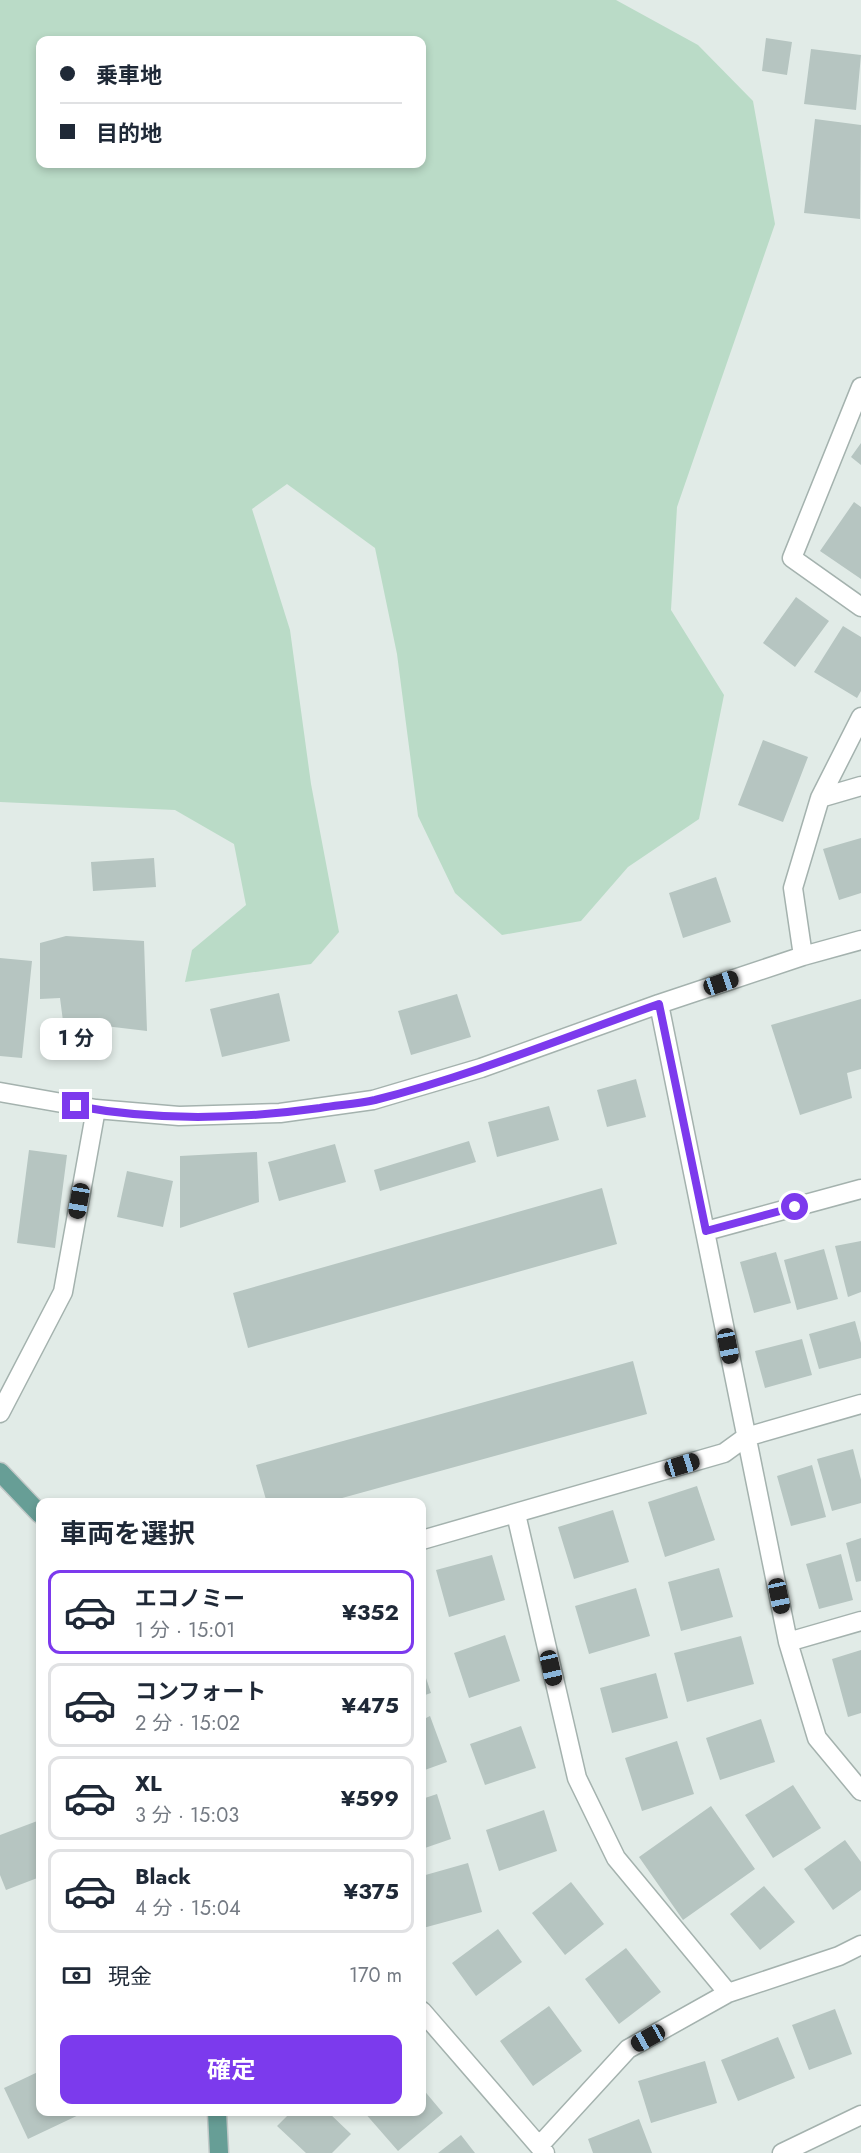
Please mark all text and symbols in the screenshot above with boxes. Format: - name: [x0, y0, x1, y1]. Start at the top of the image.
- text: 乗車地: [96, 59, 162, 91]
- text: 目的地: [96, 117, 162, 149]
- car: [701, 969, 741, 997]
- callout: 1 分: [40, 1019, 112, 1061]
- text: 1 分: [58, 1024, 94, 1053]
- route end: [62, 1092, 89, 1119]
- car: [67, 1182, 91, 1220]
- route start: [781, 1193, 808, 1220]
- car: [716, 1327, 740, 1365]
- car: [662, 1451, 702, 1479]
- text: 車両を選択: [60, 1514, 195, 1553]
- car: [766, 1577, 792, 1615]
- text: エコノミー: [135, 1582, 245, 1614]
- icon: car: [63, 1585, 117, 1639]
- text: ¥352: [342, 1596, 399, 1628]
- text: 1 分 · 15:01: [135, 1616, 235, 1645]
- car: [538, 1648, 564, 1688]
- text: コンフォート: [135, 1675, 266, 1707]
- icon: car: [63, 1678, 117, 1732]
- text: ¥475: [341, 1689, 399, 1721]
- text: 2 分 · 15:02: [135, 1709, 240, 1738]
- text: XL: [135, 1767, 162, 1799]
- icon: car: [63, 1771, 117, 1825]
- text: ¥599: [341, 1782, 399, 1814]
- text: 3 分 · 15:03: [135, 1801, 239, 1830]
- text: Black: [135, 1860, 191, 1892]
- icon: car: [63, 1864, 117, 1918]
- text: ¥375: [343, 1875, 399, 1907]
- text: 4 分 · 15:04: [135, 1894, 241, 1923]
- icon: cash: [60, 1959, 93, 1992]
- text: 現金: [108, 1960, 152, 1992]
- text: 170 m: [349, 1961, 402, 1990]
- car: [628, 2021, 668, 2055]
- button: 確定: [60, 2035, 402, 2104]

